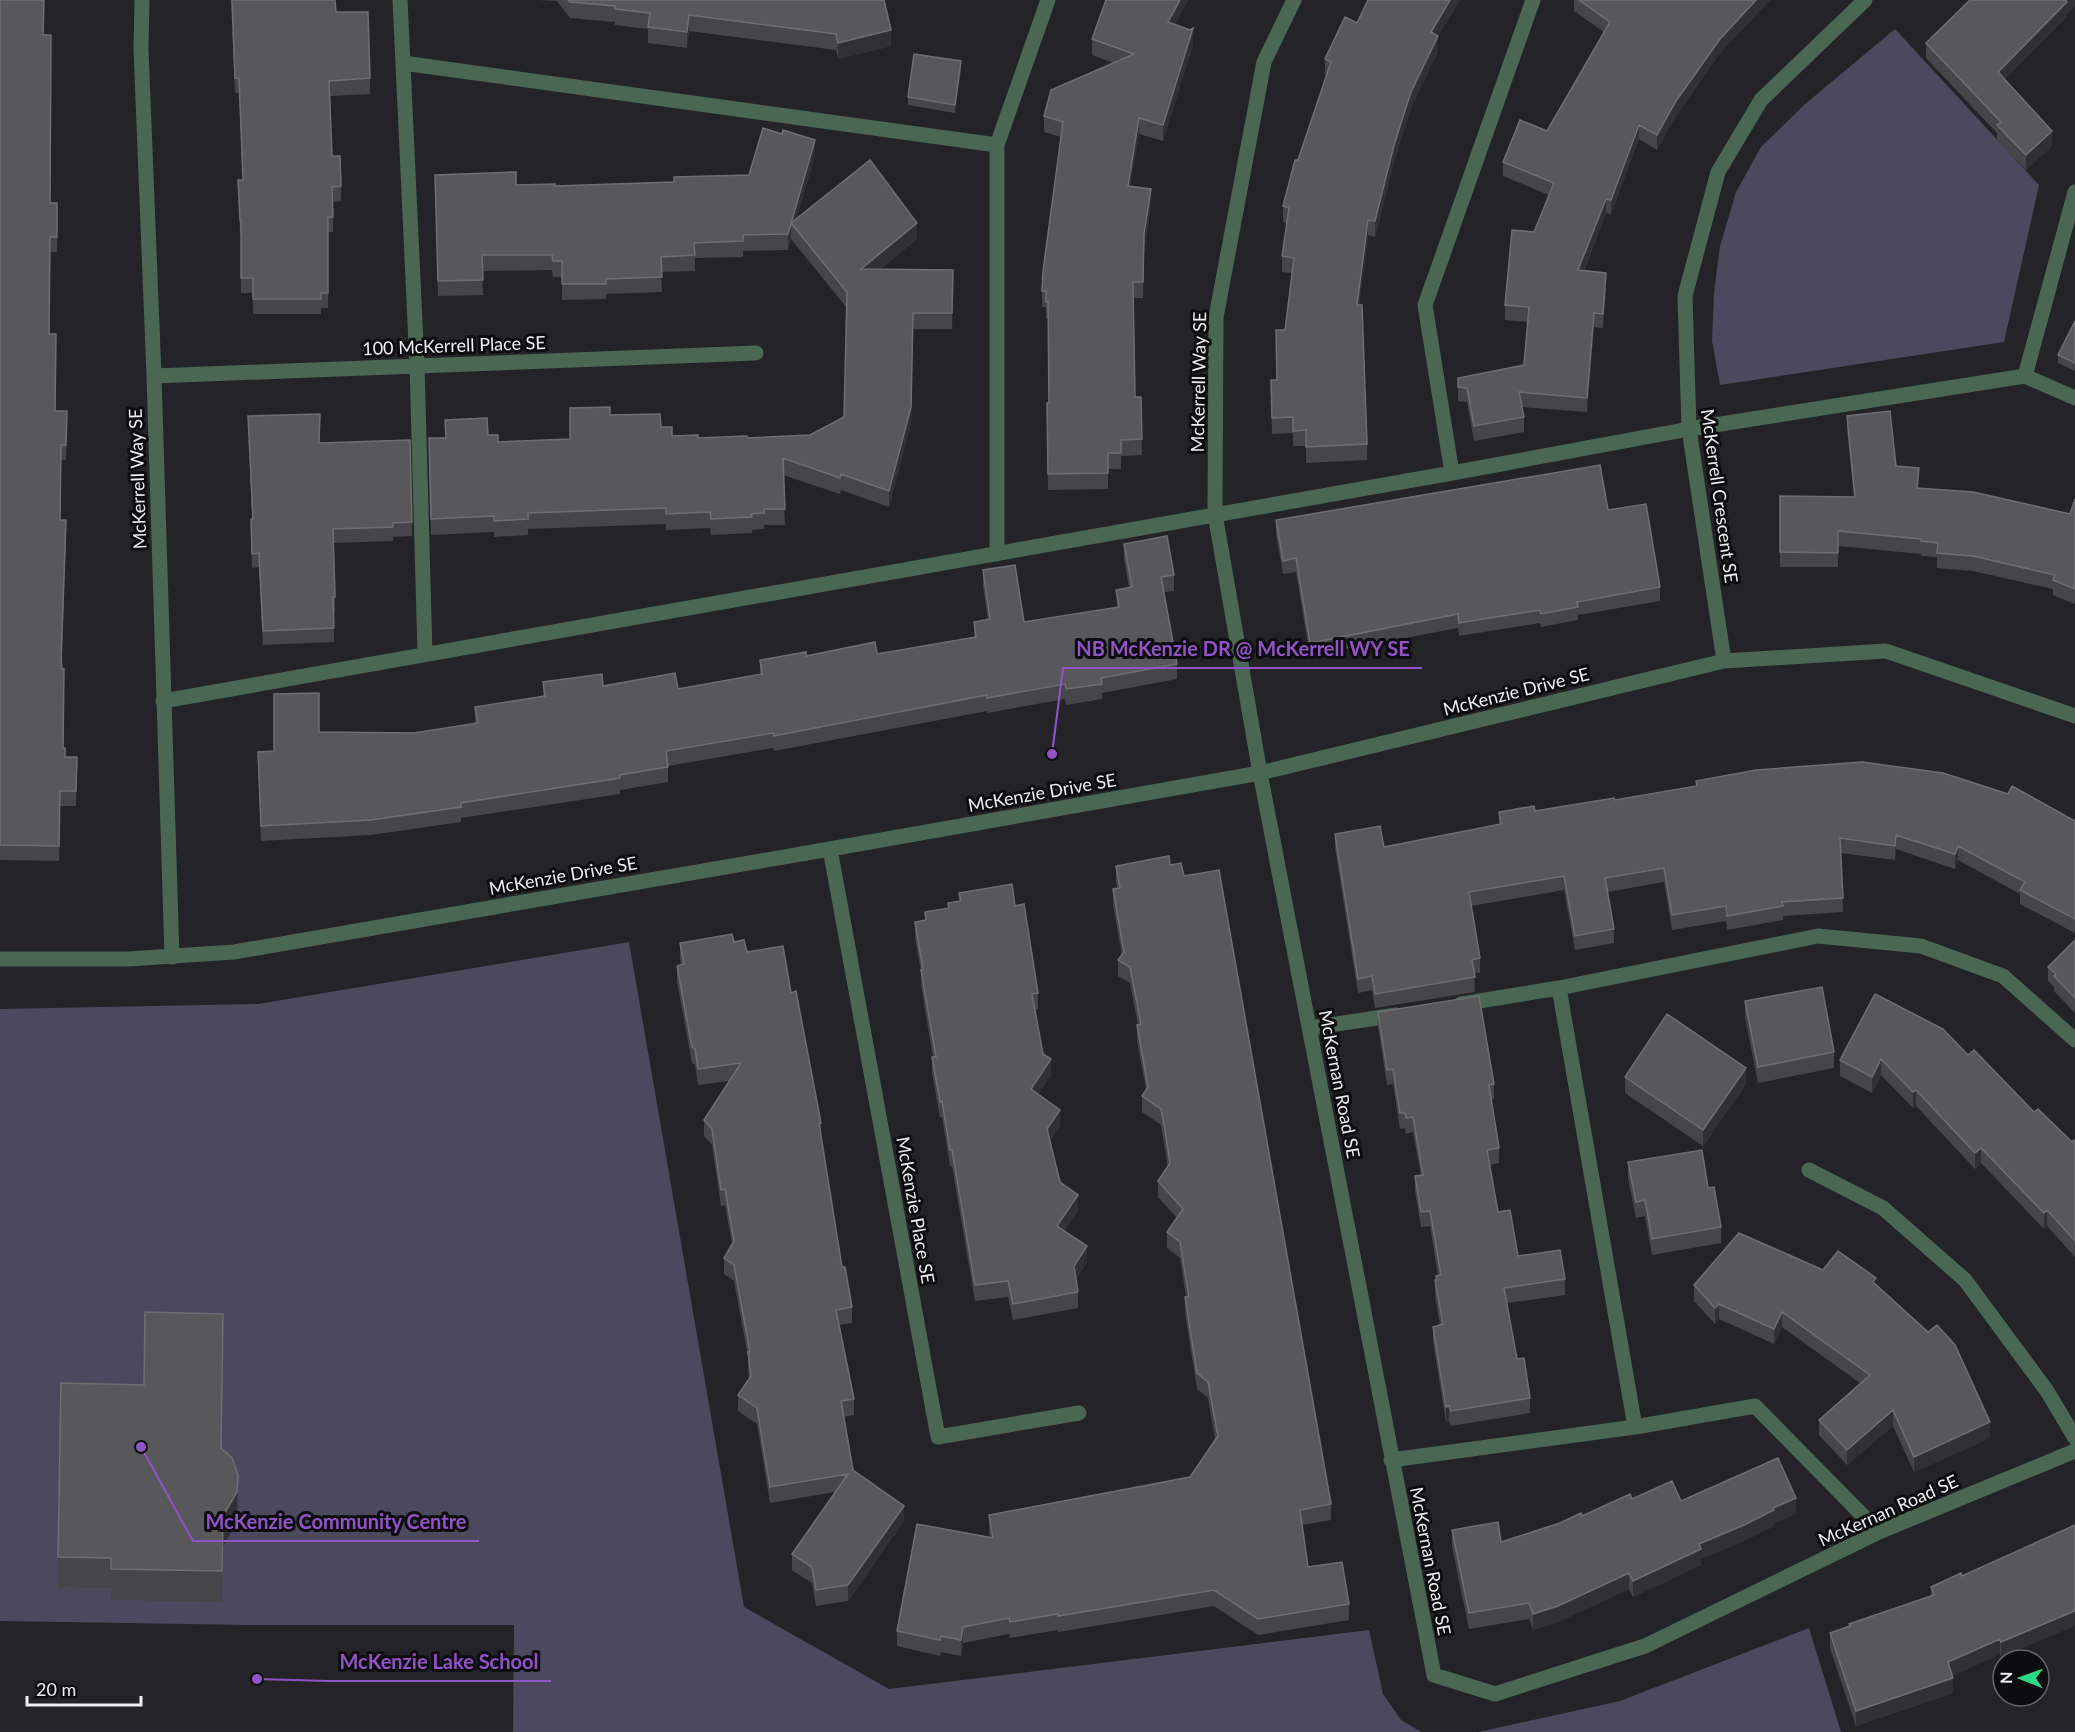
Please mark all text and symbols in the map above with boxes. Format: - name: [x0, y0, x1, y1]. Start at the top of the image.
- street label: McKerrell Way SE: [1186, 311, 1210, 453]
- street label: 100 McKerrell Place SE: [362, 331, 546, 359]
- street label: McKerrell Way SE: [124, 408, 150, 550]
- street label: McKerrell Crescent SE: [1697, 408, 1743, 584]
- callout: NB McKenzie DR @ McKerrell WY SE: [1063, 630, 1422, 668]
- text: NB McKenzie DR @ McKerrell WY SE: [1076, 636, 1410, 660]
- street label: McKenzie Drive SE: [1441, 662, 1591, 720]
- street label: McKenzie Drive SE: [966, 768, 1118, 816]
- street label: McKenzie Drive SE: [487, 851, 639, 899]
- street label: McKernan Road SE: [1315, 1008, 1365, 1160]
- street label: McKenzie Place SE: [892, 1135, 940, 1285]
- street label: McKernan Road SE: [1815, 1469, 1961, 1551]
- street label: McKernan Road SE: [1406, 1485, 1456, 1637]
- callout: McKenzie Community Centre: [193, 1503, 479, 1541]
- text: McKenzie Community Centre: [205, 1509, 467, 1533]
- callout: McKenzie Lake School: [328, 1643, 551, 1681]
- north arrow: [1991, 1648, 2051, 1708]
- text: McKenzie Lake School: [340, 1649, 538, 1673]
- scale bar: [27, 1669, 141, 1707]
- text: N: [1996, 1671, 2015, 1684]
- text: 20 m: [36, 1678, 76, 1700]

